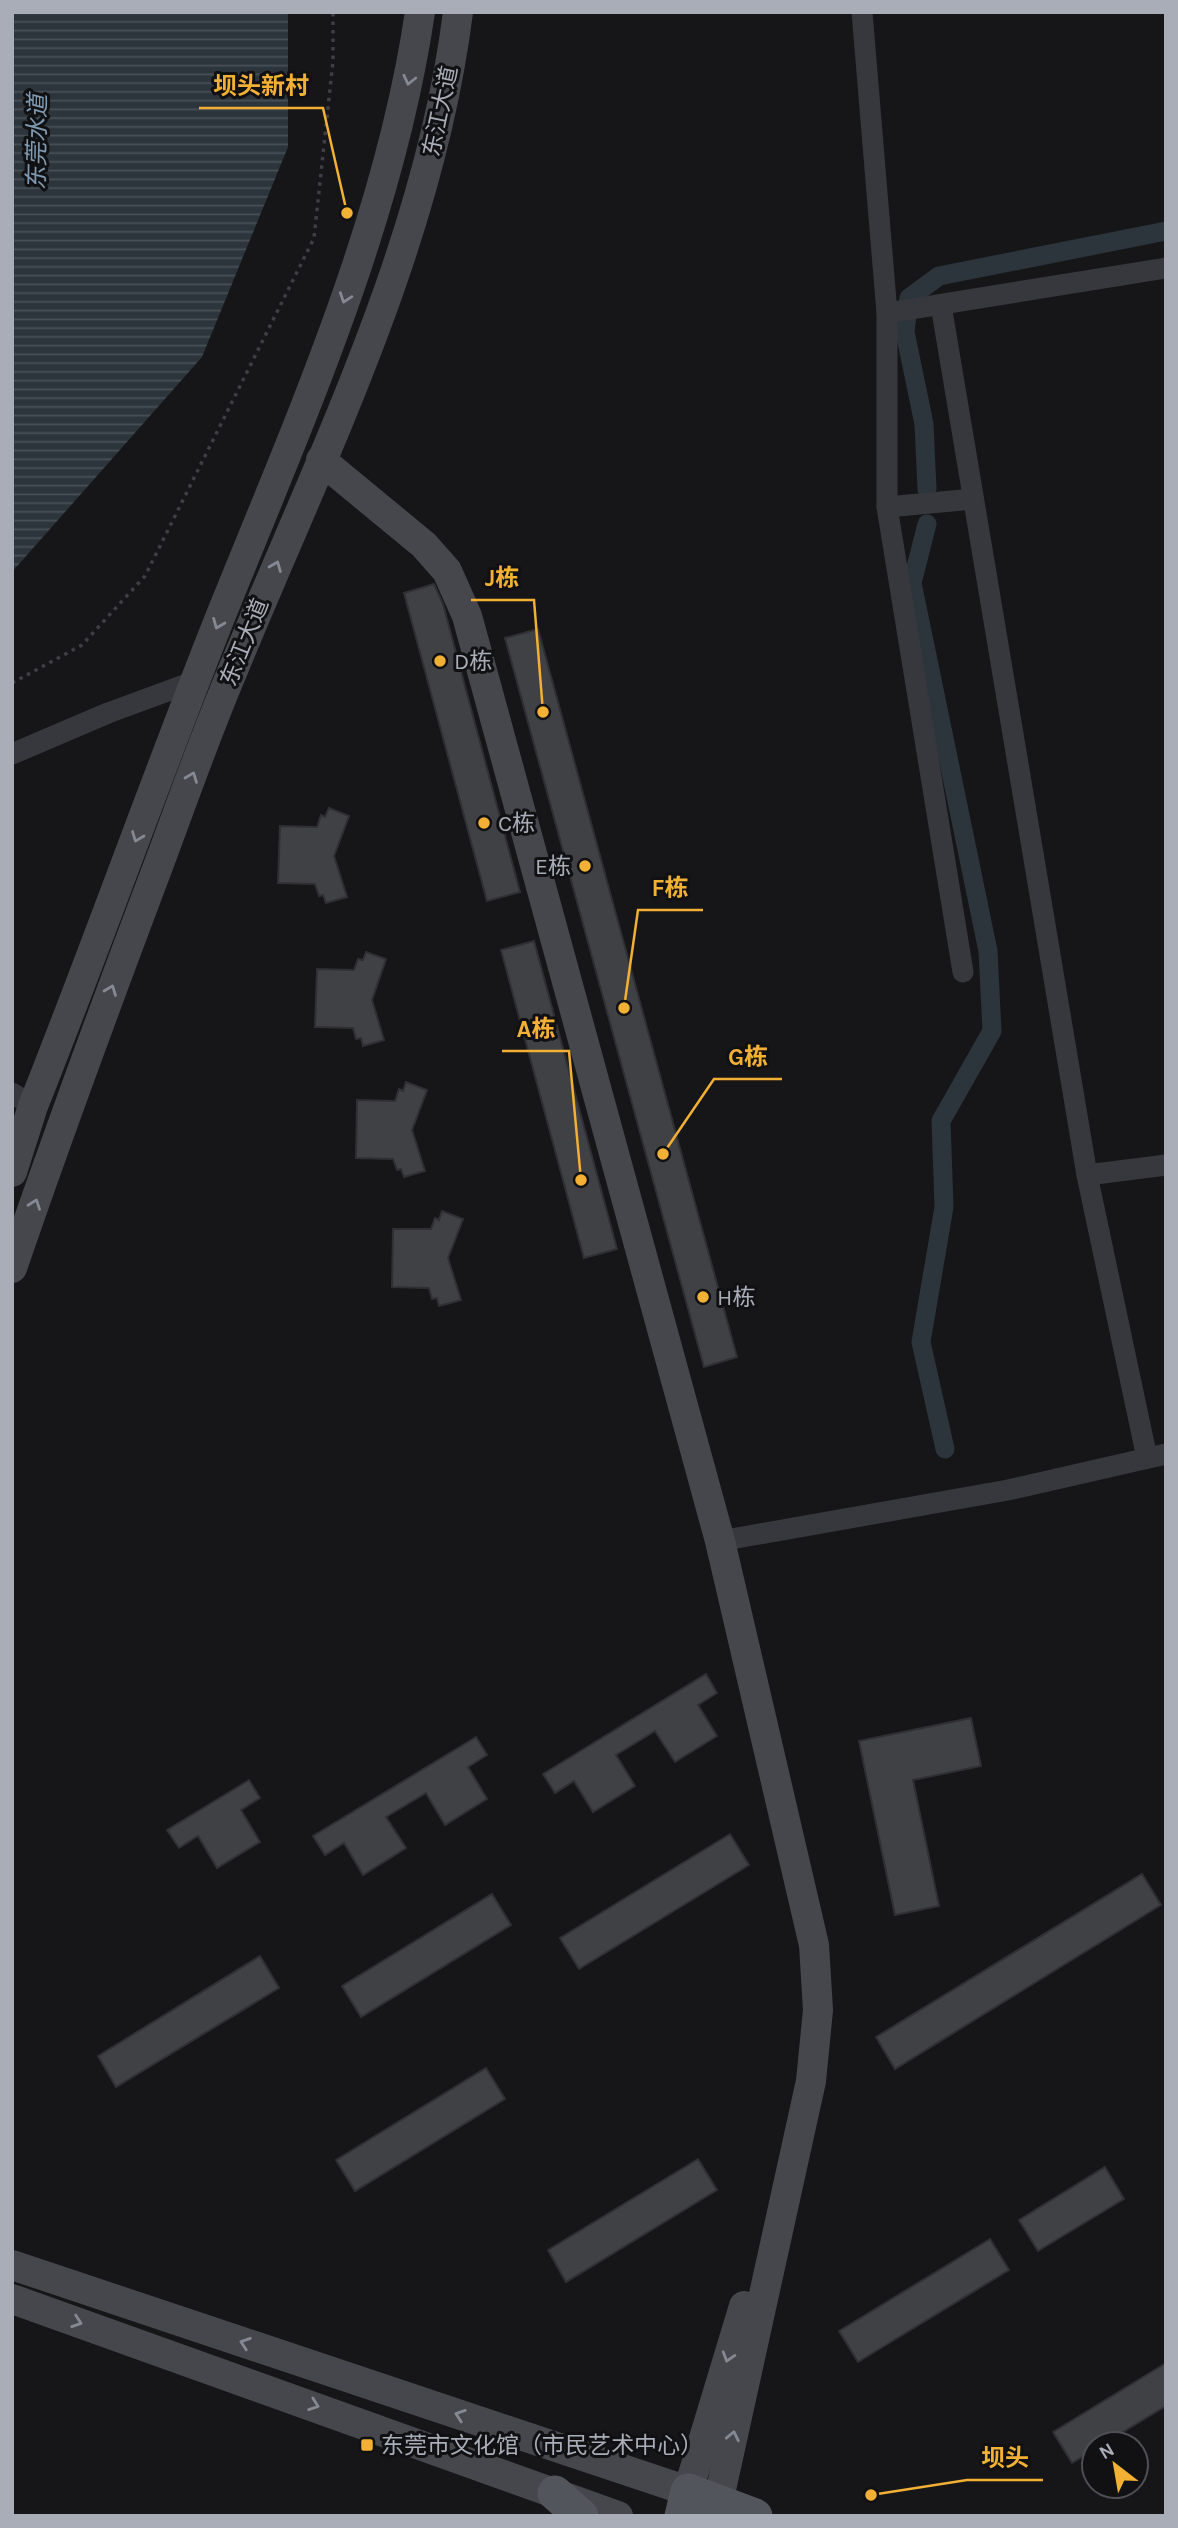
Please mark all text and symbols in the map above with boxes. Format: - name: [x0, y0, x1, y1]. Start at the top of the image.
- callout: 坝头新村: [199, 63, 323, 108]
- street label: 东江大道: [418, 63, 463, 159]
- text: 坝头新村: [213, 72, 309, 100]
- one-way arrow: [403, 73, 417, 85]
- water label: 东莞水道: [22, 91, 52, 190]
- one-way arrow: [339, 291, 353, 303]
- callout: J栋: [471, 555, 534, 600]
- one-way arrow: [267, 560, 281, 572]
- text: J栋: [485, 564, 519, 592]
- street label: 东江大道: [215, 594, 274, 690]
- one-way arrow: [212, 617, 226, 629]
- place label: D栋: [454, 648, 492, 675]
- marker: D栋: [432, 653, 448, 669]
- one-way arrow: [183, 771, 197, 783]
- place label: C栋: [498, 810, 535, 837]
- marker: C栋: [476, 815, 492, 831]
- one-way arrow: [132, 830, 146, 842]
- place label: E栋: [535, 853, 571, 880]
- marker: E栋: [577, 858, 593, 874]
- callout: F栋: [638, 865, 703, 910]
- text: F栋: [651, 874, 689, 902]
- one-way arrow: [103, 984, 117, 996]
- callout: A栋: [502, 1006, 569, 1051]
- text: A栋: [516, 1015, 556, 1043]
- callout: G栋: [714, 1034, 782, 1079]
- text: G栋: [728, 1043, 768, 1071]
- one-way arrow: [27, 1198, 41, 1211]
- place label: H栋: [717, 1284, 755, 1311]
- marker: H栋: [695, 1289, 711, 1305]
- one-way arrow: [70, 2314, 82, 2328]
- one-way arrow: [239, 2337, 251, 2351]
- one-way arrow: [722, 2351, 737, 2363]
- one-way arrow: [308, 2397, 320, 2411]
- one-way arrow: [455, 2409, 467, 2423]
- one-way arrow: [725, 2430, 739, 2442]
- north arrow: [1080, 2430, 1150, 2500]
- place label: 东莞市文化馆（市民艺术中心）: [381, 2432, 703, 2459]
- callout: 坝头: [967, 2435, 1043, 2480]
- marker: 东莞市文化馆（市民艺术中心）: [359, 2437, 375, 2453]
- text: N: [1095, 2438, 1118, 2464]
- text: 坝头: [981, 2444, 1029, 2472]

